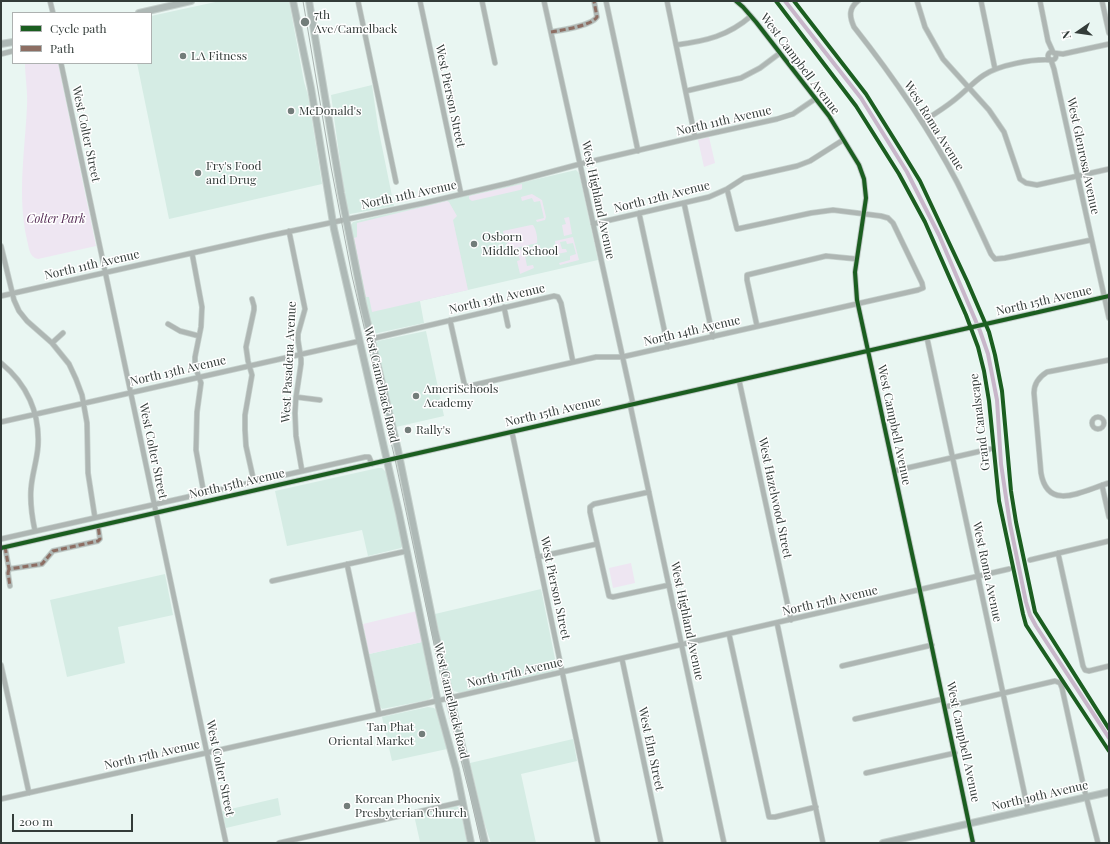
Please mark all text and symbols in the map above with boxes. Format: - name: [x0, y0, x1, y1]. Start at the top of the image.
- place label: 7th Ave/Camelback: [314, 8, 397, 36]
- street label: West Campbell Avenue: [757, 11, 843, 117]
- legend: [12, 12, 152, 64]
- north arrow: [1058, 12, 1098, 52]
- marker: 7th Ave/Camelback: [299, 16, 311, 28]
- text: Cycle path: [50, 20, 107, 36]
- text: N: [1058, 29, 1074, 40]
- text: Path: [50, 40, 74, 56]
- street label: West Pierson Street: [432, 43, 468, 149]
- place label: LA Fitness: [191, 49, 247, 63]
- marker: LA Fitness: [178, 51, 188, 61]
- street label: West Roma Avenue: [901, 79, 967, 173]
- street label: West Colter Street: [69, 85, 103, 183]
- street label: West Glenrosa Avenue: [1064, 96, 1102, 216]
- street label: North 11th Avenue: [675, 103, 773, 139]
- place label: McDonald's: [299, 104, 361, 118]
- marker: McDonald's: [286, 106, 296, 116]
- street label: West Highland Avenue: [578, 139, 618, 261]
- place label: Fry's Food and Drug: [206, 159, 261, 187]
- marker: Fry's Food and Drug: [193, 168, 203, 178]
- street label: North 11th Avenue: [360, 178, 458, 212]
- street label: North 12th Avenue: [612, 178, 712, 216]
- park label: Colter Park: [26, 212, 86, 226]
- place label: Osborn Middle School: [482, 230, 558, 258]
- marker: Osborn Middle School: [469, 239, 479, 249]
- street label: North 11th Avenue: [43, 247, 141, 283]
- street label: North 13th Avenue: [448, 281, 546, 317]
- street label: North 15th Avenue: [995, 283, 1093, 319]
- street label: West Pasadena Avenue: [279, 301, 299, 423]
- street label: North 14th Avenue: [642, 313, 742, 349]
- street label: West Camelback Road: [361, 326, 401, 444]
- street label: North 13th Avenue: [129, 353, 227, 389]
- street label: West Campbell Avenue: [874, 363, 914, 487]
- street label: Grand Canalscape: [967, 373, 993, 471]
- place label: AmeriSchools Academy: [424, 382, 498, 410]
- marker: AmeriSchools Academy: [411, 391, 421, 401]
- street label: North 15th Avenue: [504, 394, 602, 430]
- street label: West Colter Street: [136, 402, 170, 500]
- place label: Rally's: [416, 423, 450, 437]
- marker: Rally's: [403, 425, 413, 435]
- street label: West Hazelwood Street: [755, 436, 795, 560]
- street label: North 15th Avenue: [188, 466, 286, 502]
- street label: West Roma Avenue: [969, 520, 1005, 624]
- street label: West Pierson Street: [537, 535, 573, 641]
- street label: West Highland Avenue: [667, 560, 707, 682]
- street label: North 17th Avenue: [781, 583, 879, 619]
- street label: West Camelback Road: [431, 642, 471, 760]
- street label: North 17th Avenue: [466, 655, 564, 691]
- street label: West Campbell Avenue: [943, 680, 983, 804]
- street label: West Elm Street: [635, 706, 667, 792]
- street label: West Colter Street: [203, 719, 237, 817]
- place label: Tan Phat Oriental Market: [328, 720, 414, 748]
- marker: Tan Phat Oriental Market: [417, 729, 427, 739]
- street label: North 17th Avenue: [103, 737, 201, 773]
- street label: North 19th Avenue: [990, 778, 1090, 814]
- place label: Korean Phoenix Presbyterian Church: [355, 792, 467, 820]
- marker: Korean Phoenix Presbyterian Church: [342, 801, 352, 811]
- scale bar: [14, 806, 135, 832]
- text: 200 m: [19, 813, 53, 829]

